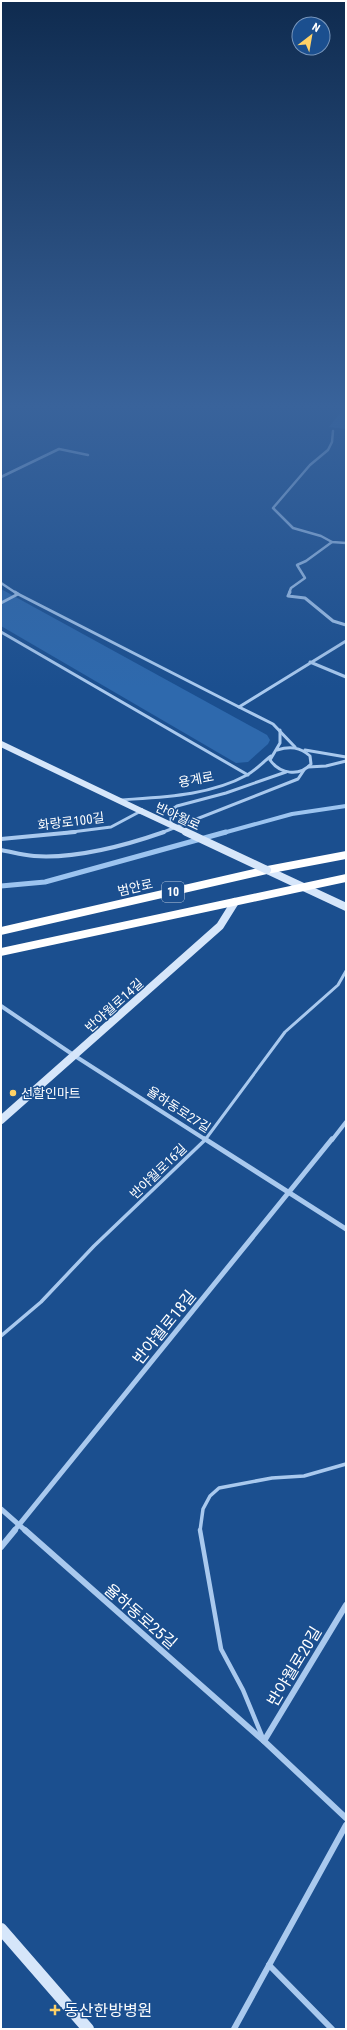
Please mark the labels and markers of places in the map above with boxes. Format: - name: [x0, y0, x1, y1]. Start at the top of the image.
- place label: 선할인마트: [21, 1086, 81, 1101]
- marker: 선할인마트: [8, 1088, 18, 1098]
- place label: 동산한방병원: [64, 2001, 152, 2020]
- marker: 동산한방병원: [49, 2004, 61, 2016]

